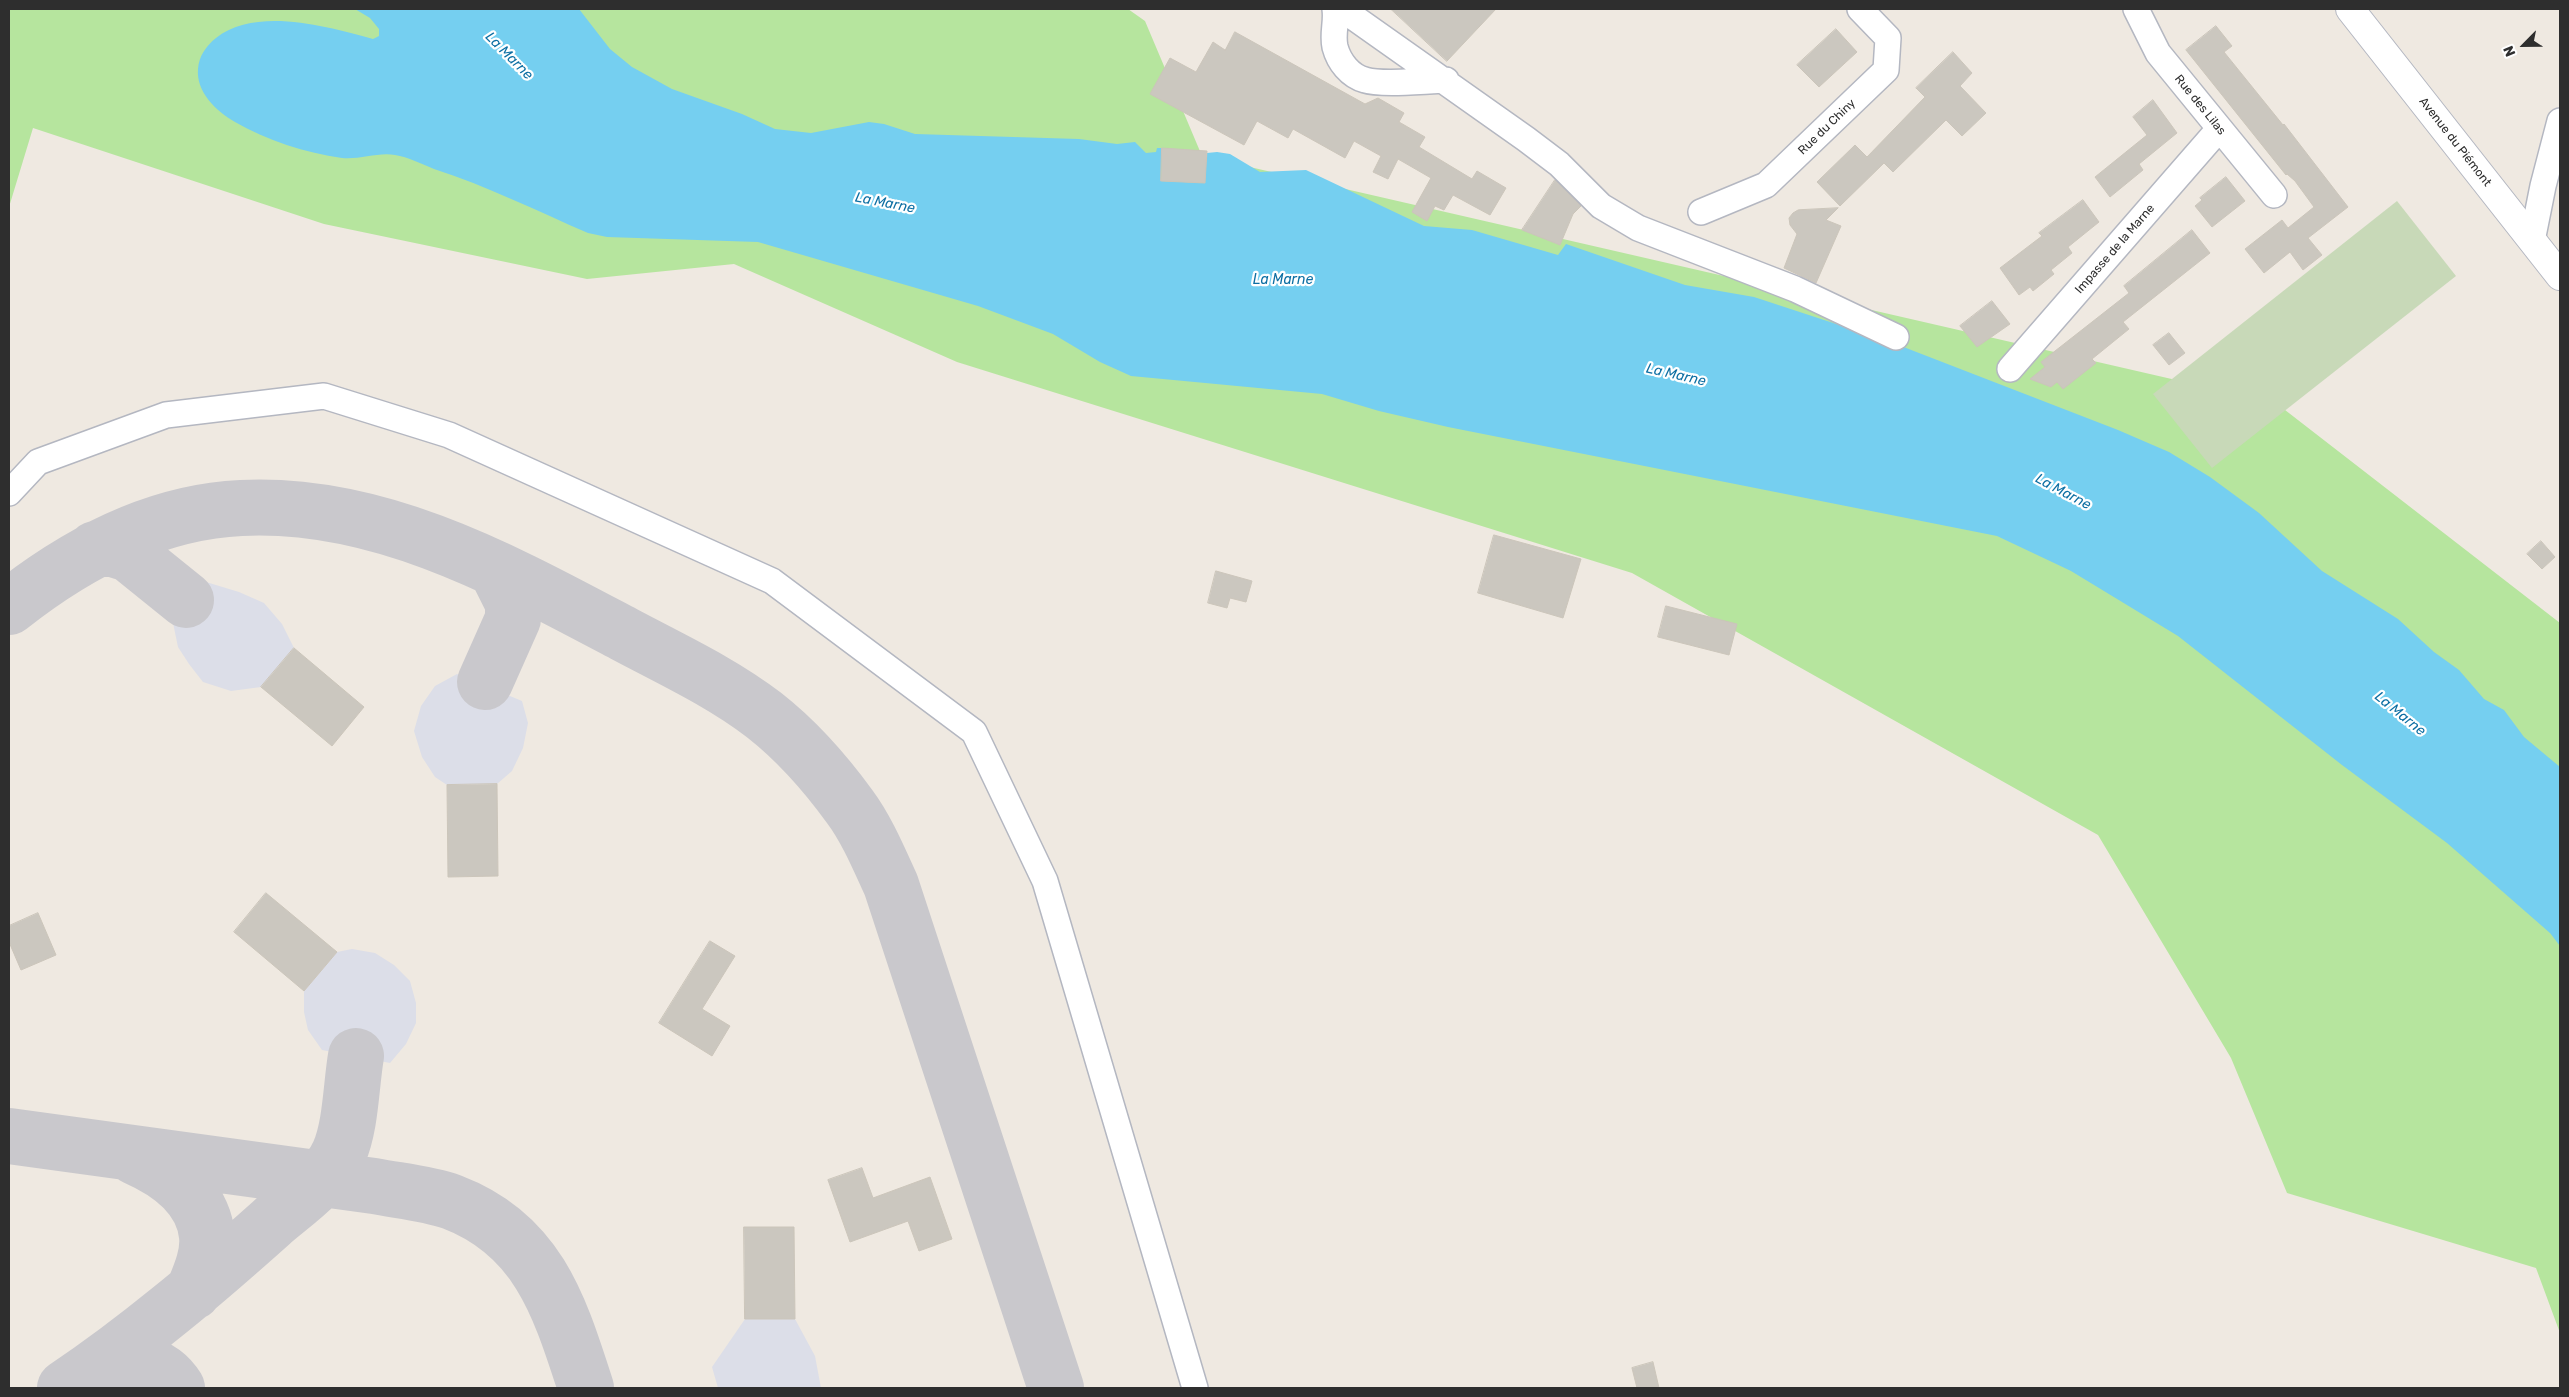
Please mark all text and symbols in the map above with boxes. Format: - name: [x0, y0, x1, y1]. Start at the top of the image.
- north arrow: [2499, 20, 2549, 70]
- water label: La Marne: [482, 29, 536, 83]
- text: N: [2500, 43, 2520, 59]
- street label: Rue des Lilas: [2171, 72, 2229, 138]
- street label: Avenue du Piémont: [2416, 95, 2494, 189]
- street label: Rue du Chiny: [1795, 96, 1859, 158]
- water label: La Marne: [854, 189, 916, 217]
- street label: Impasse de la Marne: [2072, 201, 2158, 297]
- water label: La Marne: [1253, 272, 1313, 288]
- water label: La Marne: [1645, 360, 1707, 390]
- water label: La Marne: [2032, 470, 2094, 514]
- water label: La Marne: [2371, 688, 2429, 740]

